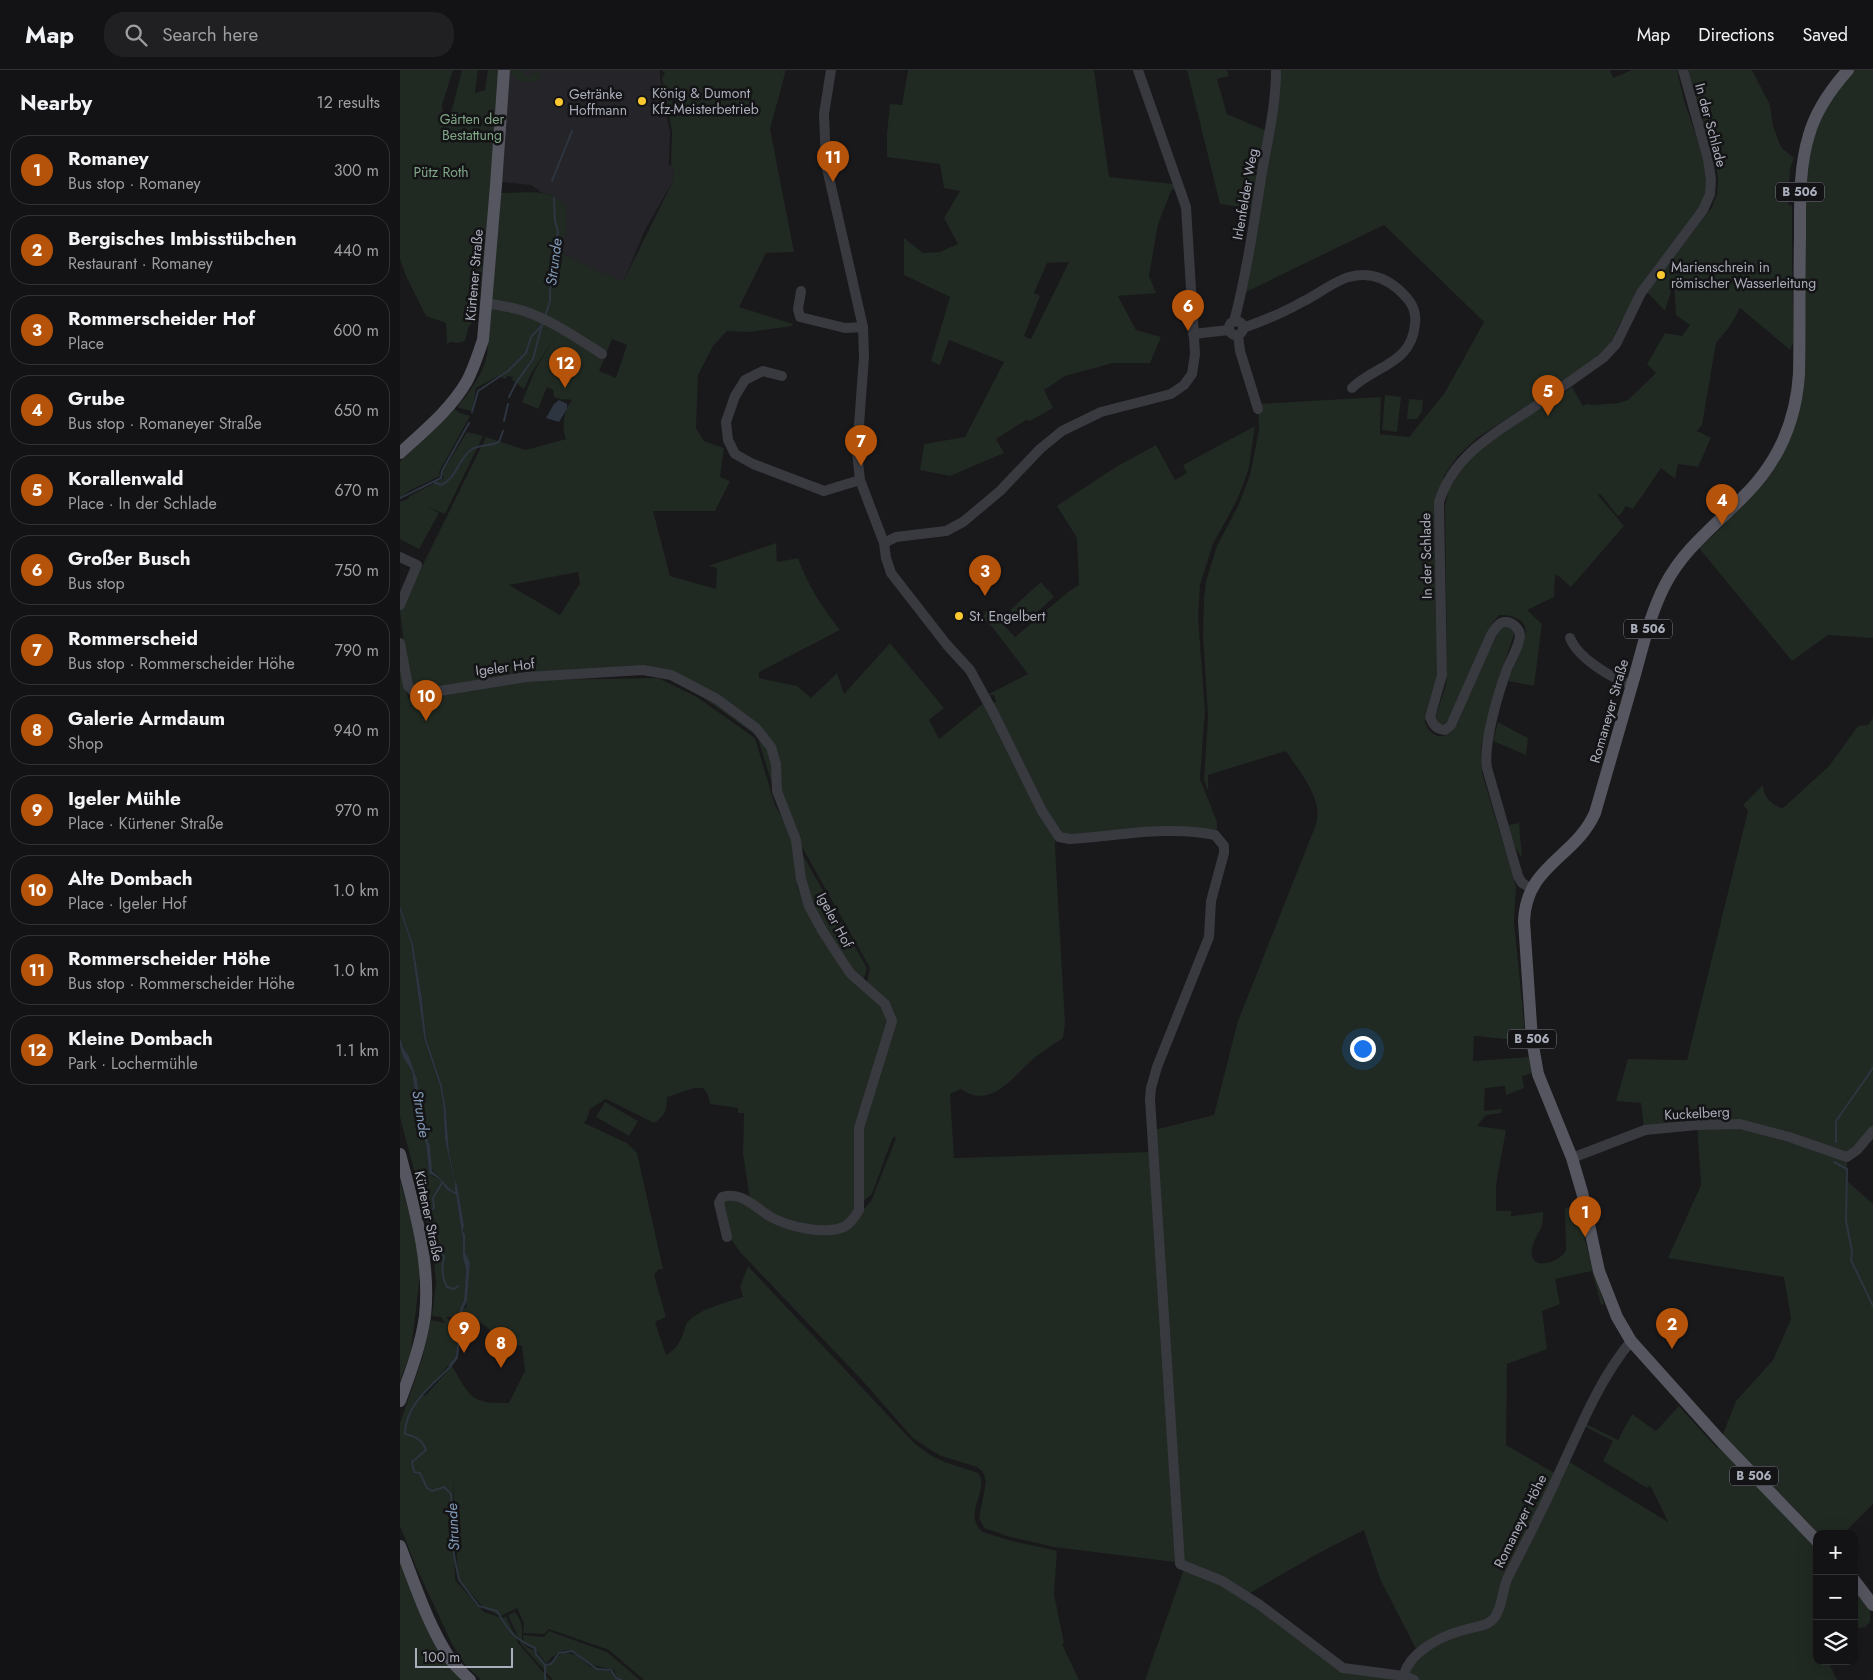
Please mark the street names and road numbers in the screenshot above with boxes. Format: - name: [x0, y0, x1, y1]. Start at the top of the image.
- street label: In der Schlade: [1690, 81, 1732, 169]
- street label: Irlenfelder Weg: [1227, 147, 1263, 241]
- road number: B 506: [1776, 182, 1824, 202]
- street label: Kürtener Straße: [460, 228, 488, 322]
- street label: In der Schlade: [1415, 513, 1437, 599]
- road number: B 506: [1624, 620, 1672, 638]
- street label: Igeler Hof: [474, 653, 537, 681]
- street label: Romaneyer Straße: [1585, 657, 1633, 765]
- street label: Igeler Hof: [812, 889, 858, 952]
- road number: B 506: [1508, 1030, 1556, 1049]
- street label: Kuckelberg: [1664, 1101, 1730, 1125]
- street label: Kürtener Straße: [410, 1169, 448, 1263]
- road number: B 506: [1730, 1466, 1778, 1485]
- street label: Romaneyer Höhe: [1489, 1471, 1551, 1571]

